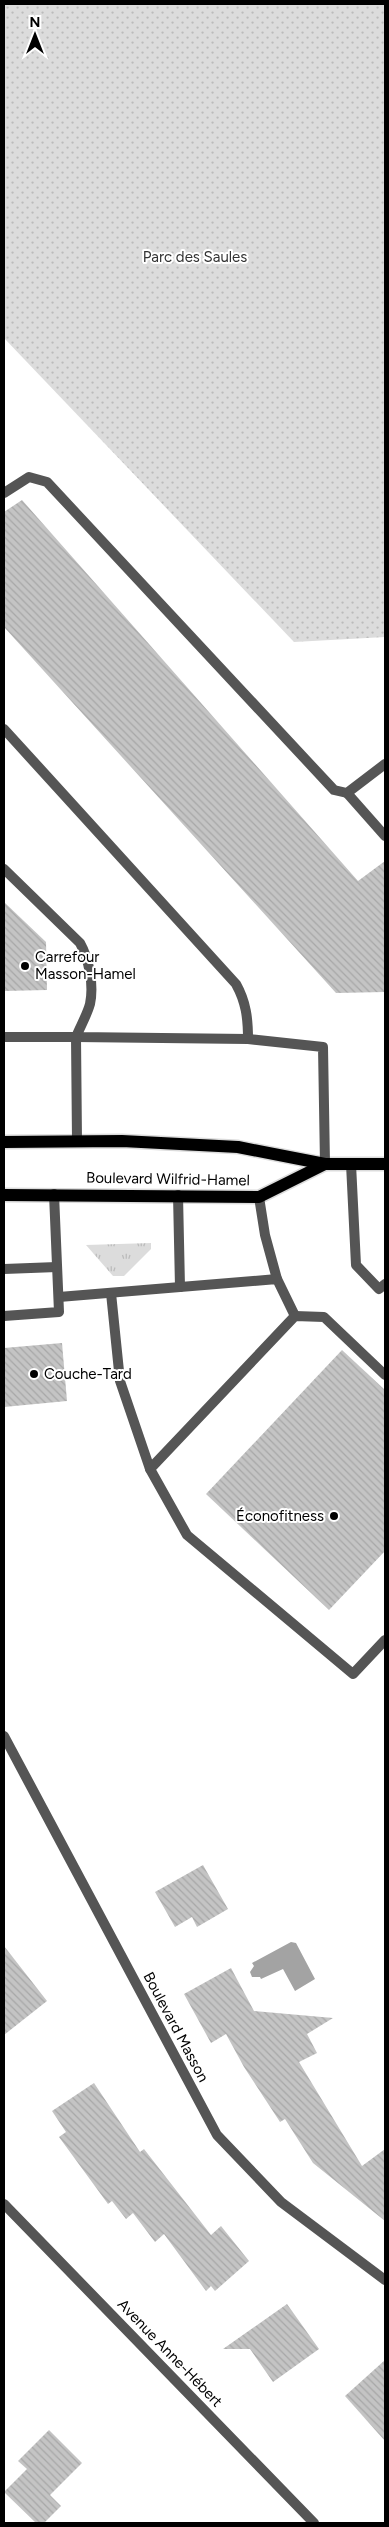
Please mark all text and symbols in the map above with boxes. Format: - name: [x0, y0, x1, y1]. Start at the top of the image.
- north arrow: [10, 10, 60, 60]
- text: N: [30, 14, 40, 31]
- park label: Parc des Saules: [143, 248, 247, 266]
- place label: Carrefour Masson-Hamel: [35, 948, 136, 983]
- marker: Carrefour Masson-Hamel: [19, 960, 31, 972]
- street label: Boulevard Wilfrid-Hamel: [86, 1169, 250, 1189]
- place label: Couche-Tard: [44, 1365, 132, 1383]
- marker: Couche-Tard: [28, 1368, 40, 1380]
- place label: Éconofitness: [236, 1507, 324, 1525]
- marker: Éconofitness: [328, 1510, 340, 1522]
- street label: Boulevard Masson: [139, 1969, 213, 2085]
- street label: Avenue Anne-Hébert: [114, 2295, 226, 2411]

